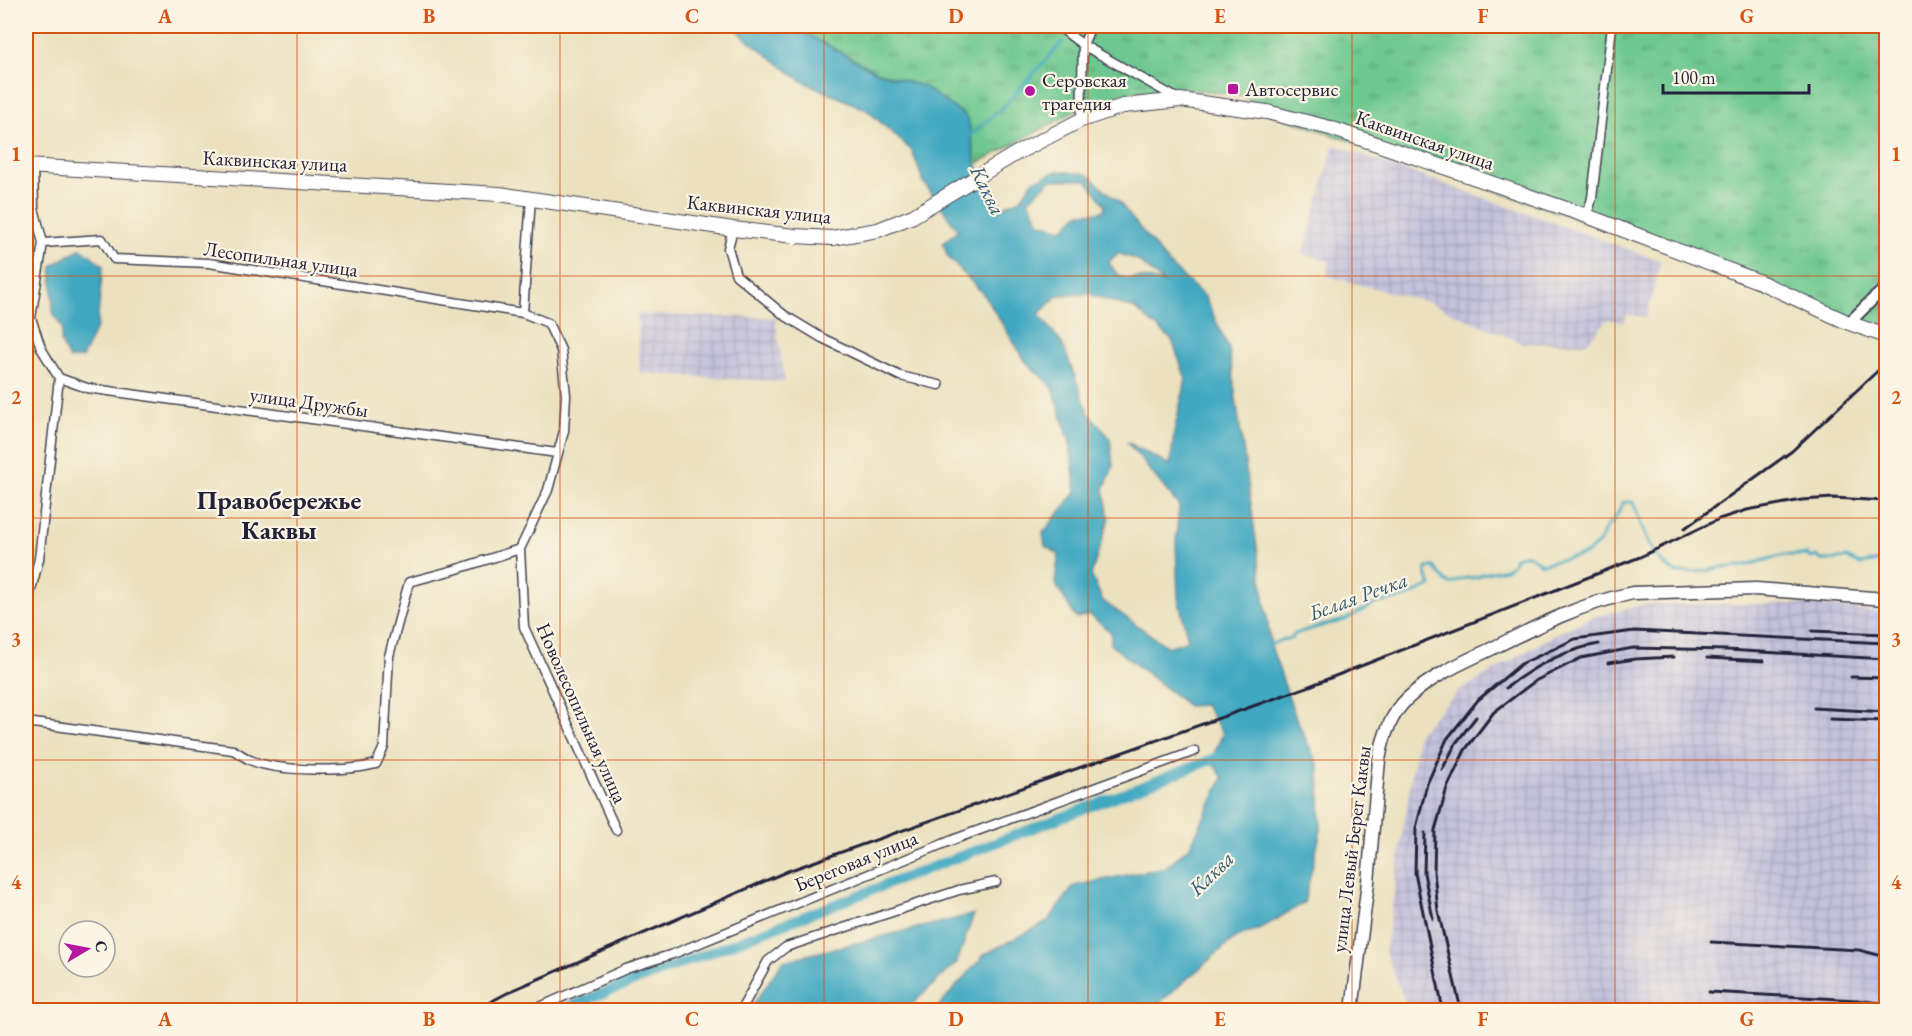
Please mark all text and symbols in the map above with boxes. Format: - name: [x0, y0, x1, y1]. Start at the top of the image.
- text: A: [157, 3, 173, 29]
- text: B: [423, 3, 435, 29]
- text: C: [685, 3, 699, 29]
- text: D: [948, 3, 964, 29]
- text: E: [1214, 3, 1226, 29]
- text: F: [1478, 3, 1489, 29]
- text: G: [1740, 3, 1754, 29]
- scale bar: [1663, 57, 1808, 95]
- text: 100 m: [1672, 66, 1716, 89]
- place label: Серовская трагедия: [1042, 67, 1127, 116]
- place label: Автосервис: [1244, 76, 1339, 102]
- marker: Автосервис: [1226, 82, 1240, 96]
- marker: Серовская трагедия: [1023, 84, 1037, 98]
- street label: Каквинская улица: [1352, 104, 1498, 176]
- text: 1: [11, 141, 21, 167]
- text: 1: [1891, 141, 1901, 167]
- street label: Каквинская улица: [202, 144, 348, 178]
- water label: Каква: [964, 160, 1012, 220]
- street label: Каквинская улица: [686, 188, 832, 230]
- street label: Лесопильная улица: [202, 235, 360, 283]
- street label: улица Дружбы: [248, 381, 370, 423]
- text: 2: [11, 384, 22, 410]
- text: 2: [1891, 384, 1902, 410]
- district label: Правобережье Каквы: [197, 483, 361, 547]
- water label: Белая Речка: [1304, 566, 1411, 627]
- street label: Новолесопильная улица: [530, 619, 634, 807]
- text: 3: [11, 626, 21, 652]
- text: 3: [1891, 626, 1901, 652]
- street label: улица Левый Берег Каквы: [1325, 744, 1377, 954]
- street label: Береговая улица: [790, 824, 922, 898]
- water label: Каква: [1182, 845, 1239, 902]
- text: 4: [11, 869, 22, 895]
- text: 4: [1891, 869, 1902, 895]
- north arrow: [57, 919, 117, 979]
- text: С: [90, 939, 113, 954]
- text: A: [157, 1006, 173, 1032]
- text: B: [423, 1006, 435, 1032]
- text: C: [685, 1006, 699, 1032]
- text: D: [948, 1006, 964, 1032]
- text: E: [1214, 1006, 1226, 1032]
- text: F: [1478, 1006, 1489, 1032]
- text: G: [1740, 1006, 1754, 1032]

